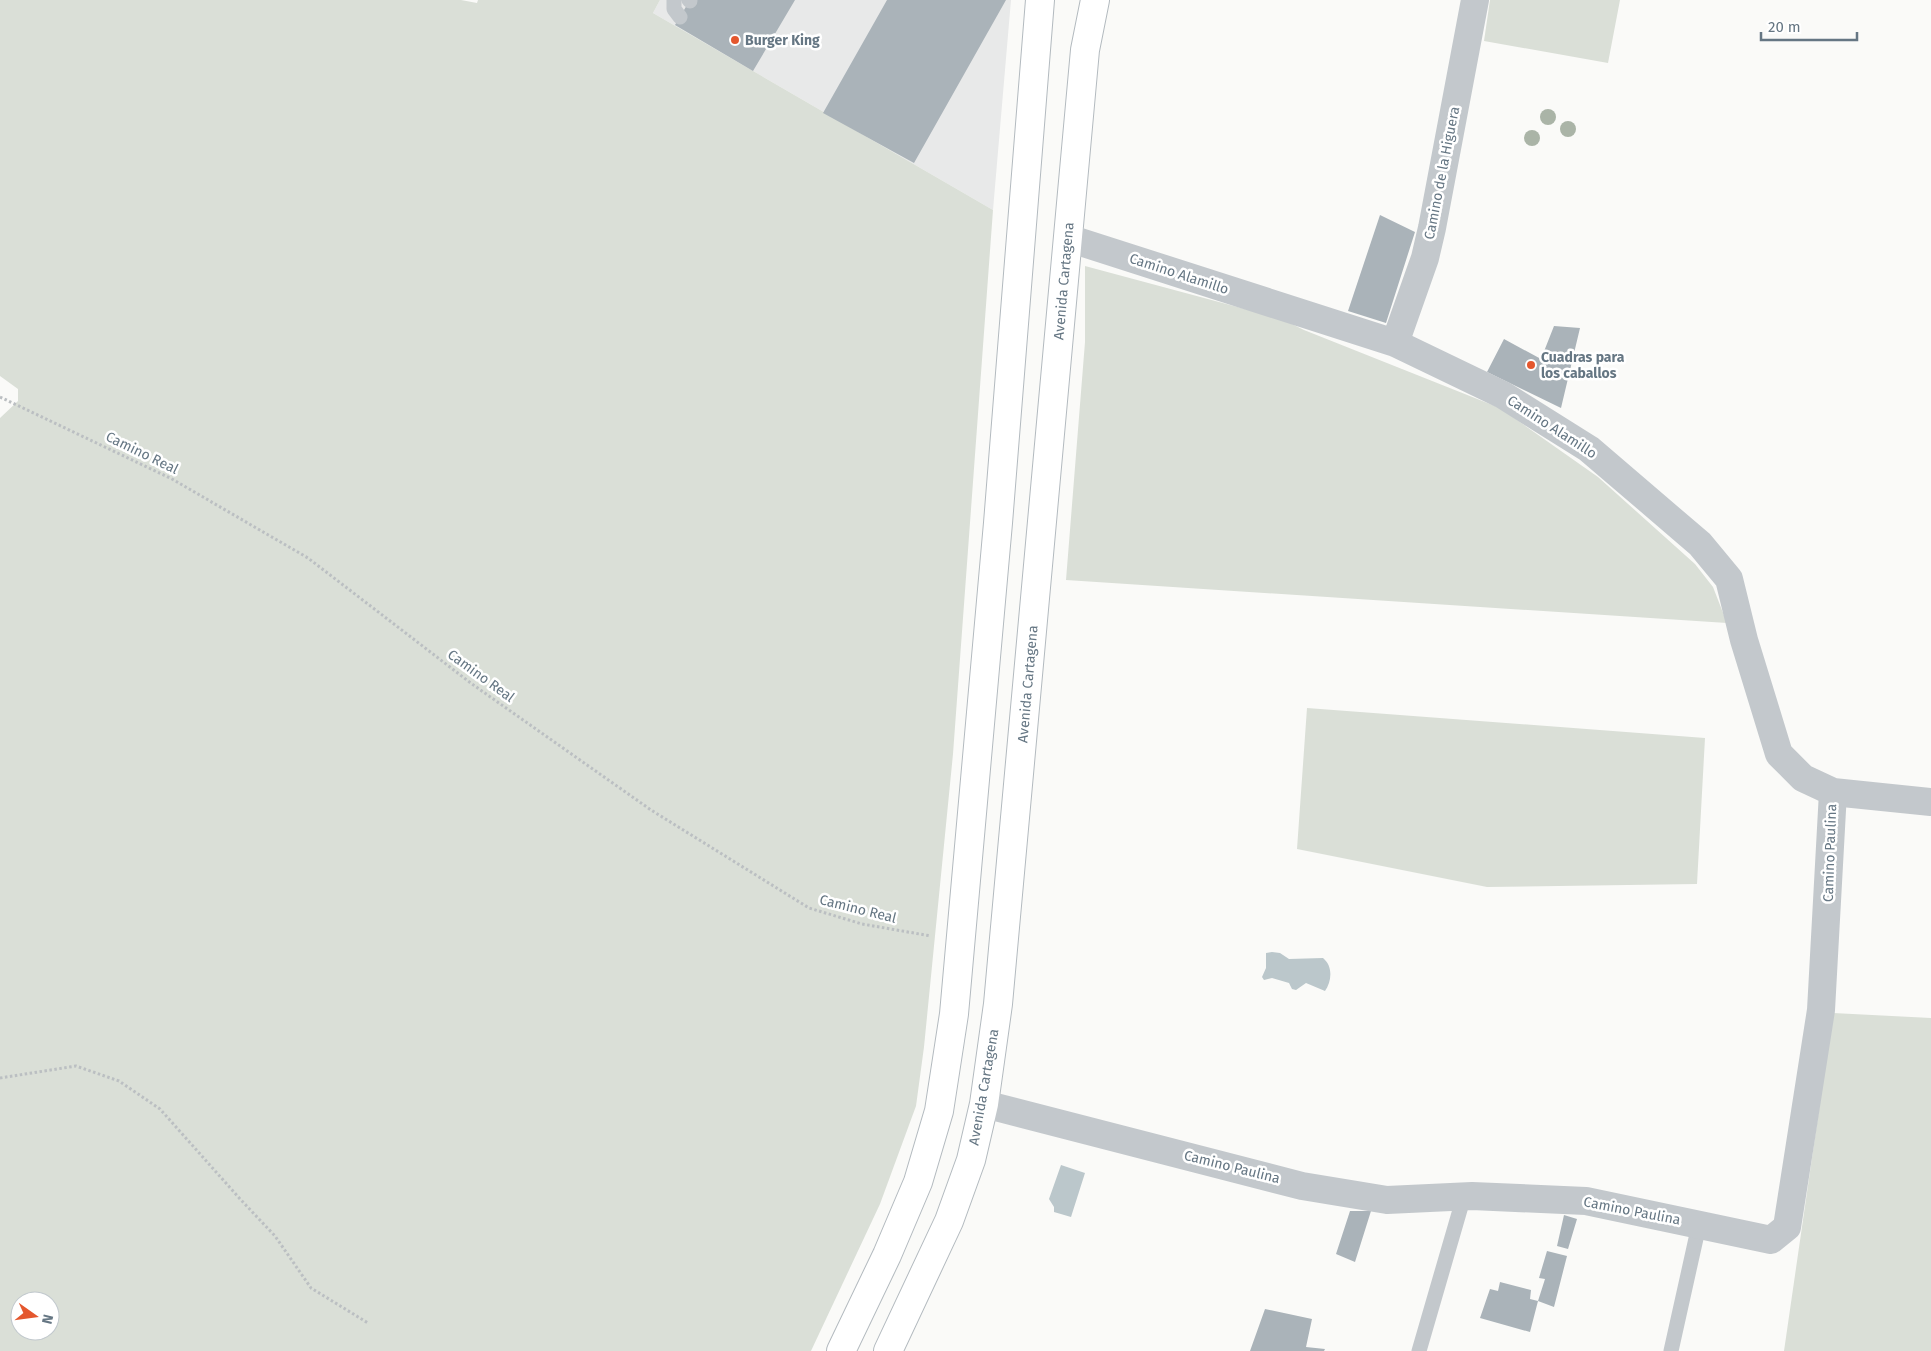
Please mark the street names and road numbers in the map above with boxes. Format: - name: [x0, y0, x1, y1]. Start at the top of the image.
- street label: Camino de la Higuera: [1421, 105, 1463, 241]
- street label: Avenida Cartagena: [1050, 221, 1078, 341]
- street label: Camino Alamillo: [1127, 250, 1231, 298]
- street label: Camino Alamillo: [1504, 392, 1600, 462]
- street label: Camino Real: [103, 428, 181, 478]
- street label: Avenida Cartagena: [1014, 624, 1042, 744]
- street label: Camino Real: [444, 646, 518, 706]
- street label: Camino Paulina: [1820, 804, 1840, 902]
- street label: Camino Real: [818, 891, 898, 927]
- street label: Avenida Cartagena: [965, 1027, 1003, 1147]
- street label: Camino Paulina: [1182, 1147, 1282, 1187]
- street label: Camino Paulina: [1582, 1193, 1682, 1229]

